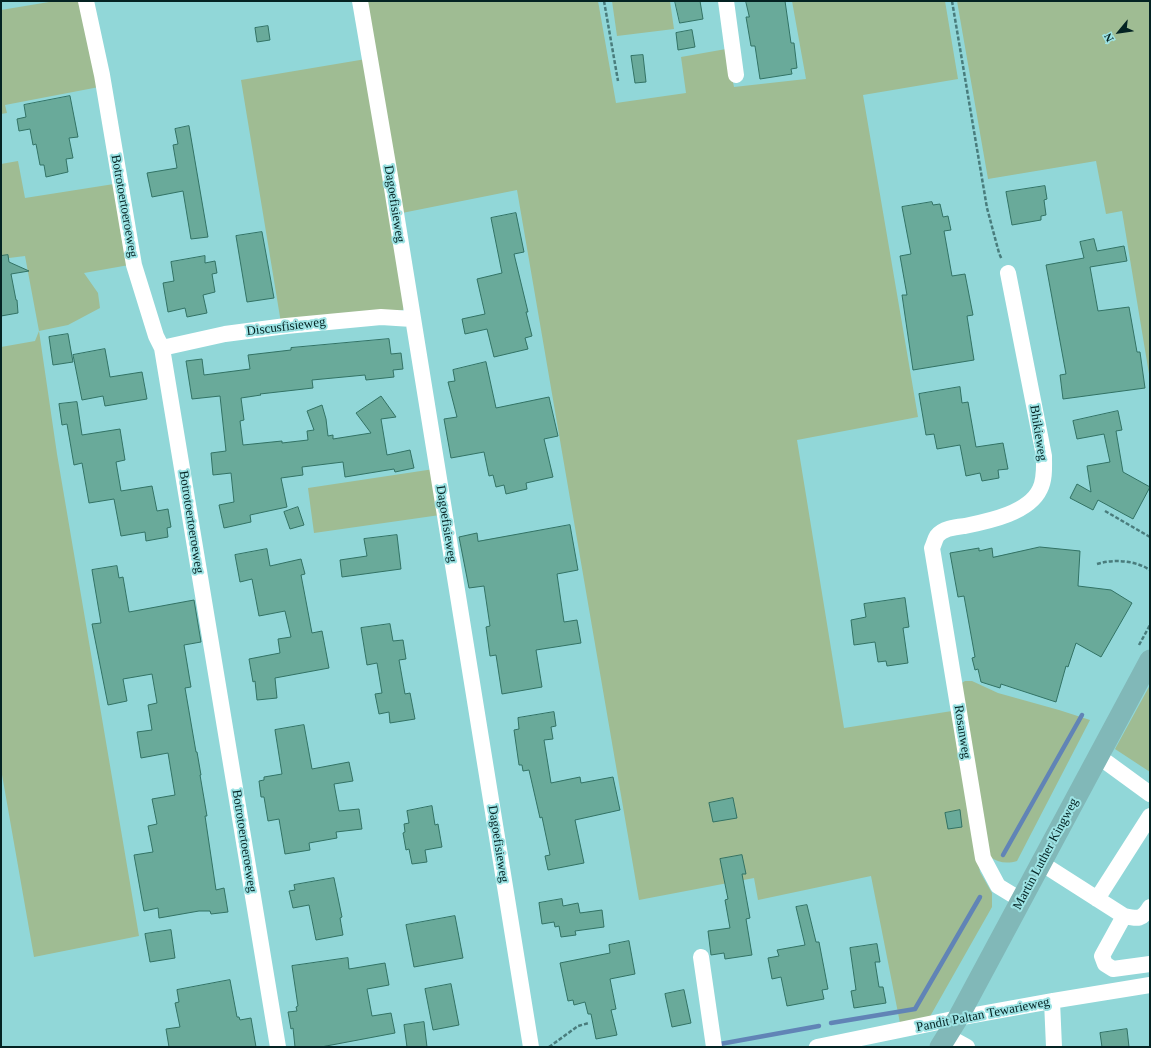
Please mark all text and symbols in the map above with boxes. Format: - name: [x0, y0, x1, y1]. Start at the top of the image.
- north arrow: [1099, 12, 1139, 52]
- text: N: [1101, 31, 1116, 44]
- street label: Botrotoertoeroeweg: [107, 153, 141, 259]
- street label: Dagoefisieweg: [380, 164, 408, 244]
- street label: Discusfisieweg: [246, 314, 326, 340]
- street label: Bhikieweg: [1026, 404, 1050, 462]
- street label: Botrotoertoeroeweg: [175, 469, 207, 575]
- street label: Dagoefisieweg: [432, 484, 460, 564]
- street label: Rosanweg: [950, 704, 974, 760]
- street label: Botrotoertoeroeweg: [228, 788, 260, 894]
- street label: Martin Luther Kingweg: [1010, 796, 1082, 912]
- street label: Dagoefisieweg: [484, 804, 512, 884]
- street label: Pandit Paltan Tewarieweg: [915, 994, 1051, 1036]

